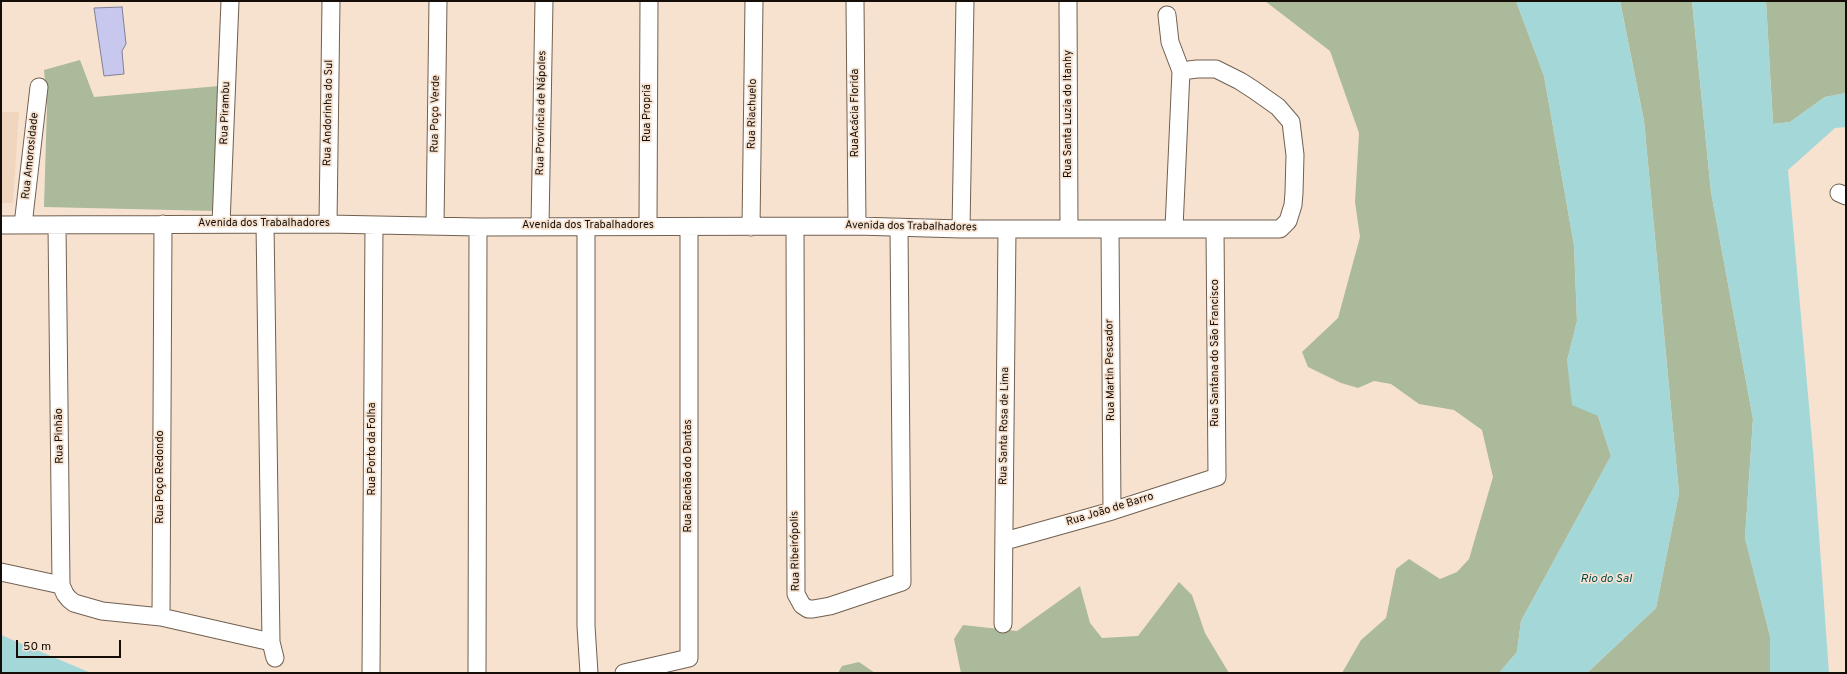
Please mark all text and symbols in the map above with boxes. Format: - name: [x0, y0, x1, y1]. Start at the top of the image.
- street label: Rua Província de Nápoles: [534, 50, 550, 176]
- street label: Rua Santa Luzia do Itanhy: [1062, 50, 1076, 178]
- street label: Rua Andorinha do Sul: [321, 60, 337, 166]
- street label: RuaAcácia Florida: [849, 69, 863, 157]
- street label: Rua Poço Verde: [429, 75, 443, 153]
- street label: Rua Riachuelo: [746, 79, 760, 149]
- street label: Rua Pirambu: [218, 81, 234, 145]
- street label: Rua Propriá: [641, 84, 655, 142]
- street label: Rua Amorosidade: [20, 112, 42, 200]
- street label: Avenida dos Trabalhadores: [198, 217, 330, 231]
- street label: Avenida dos Trabalhadores: [522, 219, 654, 233]
- street label: Avenida dos Trabalhadores: [845, 219, 977, 235]
- street label: Rua Santana do São Francisco: [1209, 279, 1223, 427]
- street label: Rua Martin Pescador: [1104, 319, 1118, 421]
- street label: Rua Santa Rosa de Lima: [997, 367, 1013, 485]
- street label: Rua Porto da Folha: [366, 403, 380, 495]
- street label: Rua Pinhão: [53, 408, 67, 464]
- street label: Rua Riachão do Dantas: [682, 419, 696, 533]
- street label: Rua Poço Redondo: [154, 430, 168, 524]
- street label: Rua João de Barro: [1065, 490, 1155, 530]
- street label: Rua Ribeirópolis: [789, 511, 803, 591]
- water label: Rio do Sal: [1580, 573, 1632, 587]
- scale bar: [18, 632, 123, 658]
- text: 50 m: [23, 639, 51, 655]

